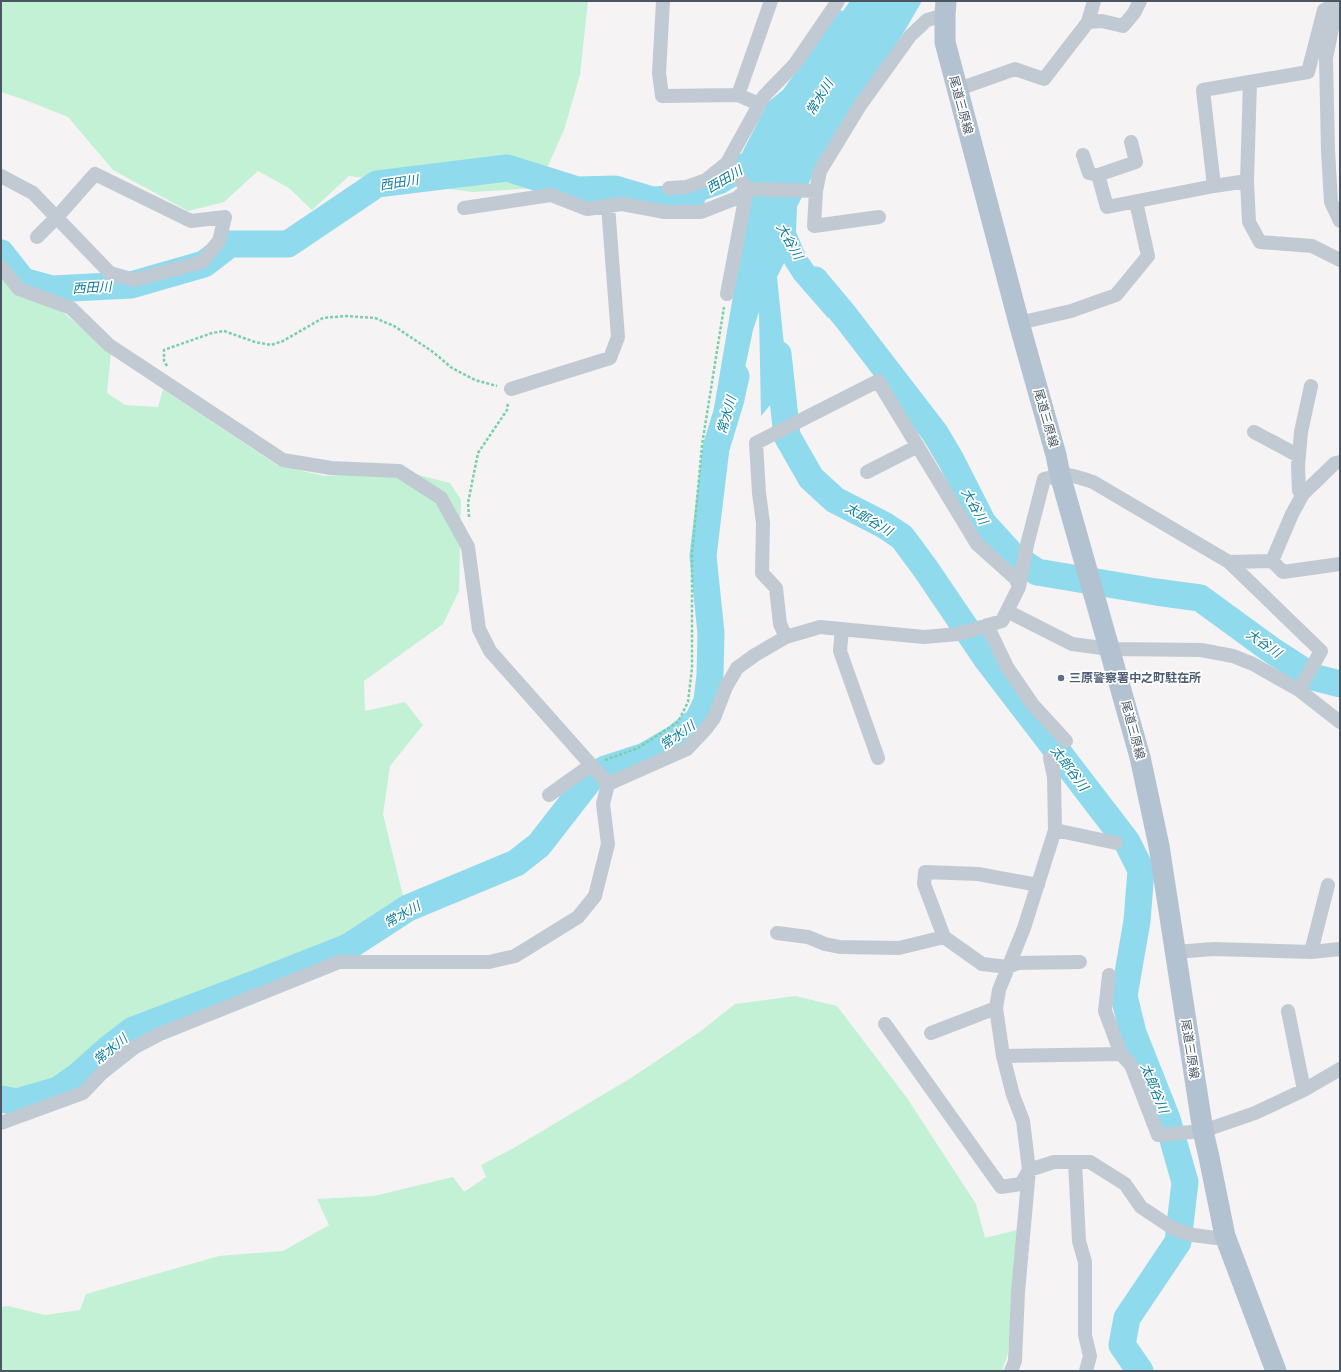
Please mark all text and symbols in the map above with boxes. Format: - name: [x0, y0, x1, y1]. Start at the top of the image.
- street label: 尾道三原線: [946, 74, 976, 136]
- water label: 常水川: [803, 75, 837, 118]
- water label: 西田川: [704, 162, 747, 196]
- water label: 西田川: [379, 172, 421, 193]
- water label: 大谷川: [773, 221, 807, 264]
- water label: 西田川: [72, 279, 114, 296]
- street label: 尾道三原線: [1031, 387, 1061, 449]
- water label: 常水川: [714, 392, 740, 436]
- water label: 大谷川: [958, 486, 992, 529]
- water label: 太郎谷川: [842, 500, 897, 540]
- water label: 大谷川: [1243, 626, 1286, 662]
- place label: 三原警察署中之町駐在所: [1069, 671, 1201, 685]
- marker: 三原警察署中之町駐在所: [1056, 673, 1066, 683]
- street label: 尾道三原線: [1118, 699, 1148, 761]
- water label: 常水川: [657, 717, 699, 753]
- water label: 太郎谷川: [1048, 743, 1092, 795]
- water label: 常水川: [382, 897, 425, 930]
- street label: 尾道三原線: [1178, 1018, 1202, 1080]
- water label: 常水川: [90, 1030, 132, 1067]
- water label: 太郎谷川: [1138, 1061, 1172, 1117]

